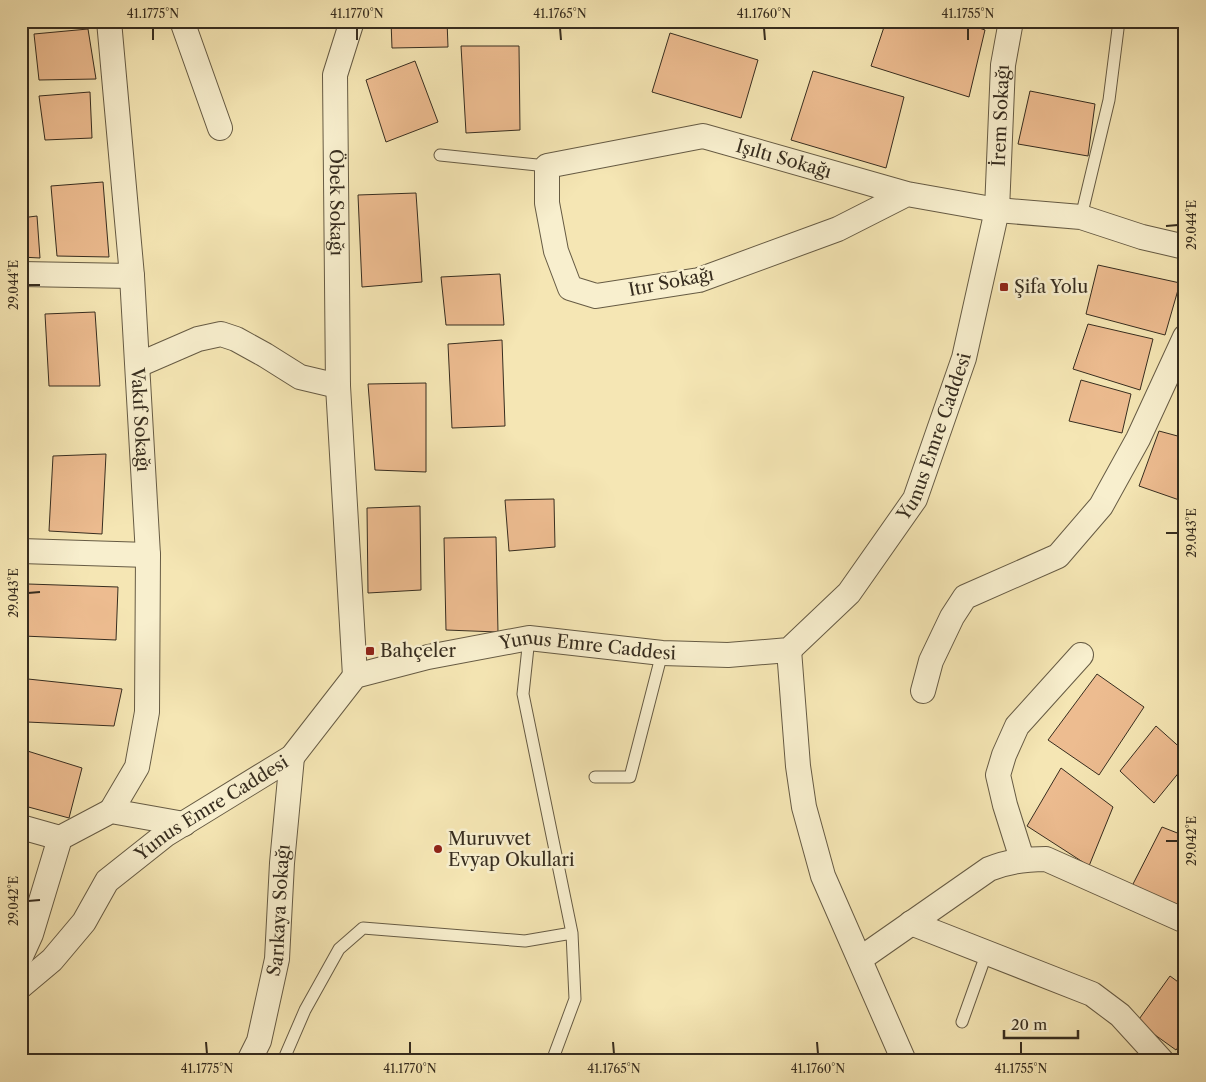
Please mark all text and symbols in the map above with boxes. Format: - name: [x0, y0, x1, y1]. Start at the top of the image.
- text: 41.1775°N: [127, 6, 179, 21]
- text: 41.1770°N: [330, 6, 384, 21]
- text: 41.1765°N: [533, 6, 587, 21]
- text: 41.1760°N: [737, 6, 791, 21]
- text: 41.1755°N: [941, 6, 995, 21]
- street label: İrem Sokağı: [987, 64, 1014, 167]
- street label: Işıltı Sokağı: [733, 135, 834, 183]
- street label: Öbek Sokağı: [325, 149, 348, 257]
- text: 29.044°E: [1184, 200, 1199, 250]
- text: 29.044°E: [6, 260, 21, 310]
- street label: Itır Sokağı: [626, 263, 716, 301]
- place label: Şifa Yolu: [1014, 276, 1088, 298]
- marker: Şifa Yolu: [998, 281, 1010, 293]
- street label: Yunus Emre Caddesi: [892, 350, 976, 525]
- street label: Vakıf Sokağı: [126, 366, 154, 473]
- text: 29.043°E: [1184, 508, 1199, 558]
- text: 29.043°E: [6, 568, 21, 618]
- street label: Yunus Emre Caddesi: [497, 626, 677, 664]
- place label: Bahçeler: [380, 640, 456, 662]
- marker: Bahçeler: [364, 645, 376, 657]
- street label: Yunus Emre Caddesi: [130, 751, 293, 866]
- text: 29.042°E: [1184, 816, 1199, 866]
- place label: Muruvvet Evyap Okullari: [448, 828, 575, 871]
- street label: Sarıkaya Sokağı: [263, 843, 295, 978]
- marker: Muruvvet Evyap Okullari: [432, 843, 444, 855]
- text: 29.042°E: [6, 876, 21, 926]
- scale bar: [1004, 1007, 1077, 1039]
- text: 20 m: [1011, 1015, 1047, 1034]
- text: 41.1775°N: [181, 1061, 233, 1076]
- text: 41.1770°N: [383, 1061, 437, 1076]
- text: 41.1765°N: [587, 1061, 641, 1076]
- text: 41.1760°N: [791, 1061, 845, 1076]
- text: 41.1755°N: [994, 1061, 1048, 1076]

